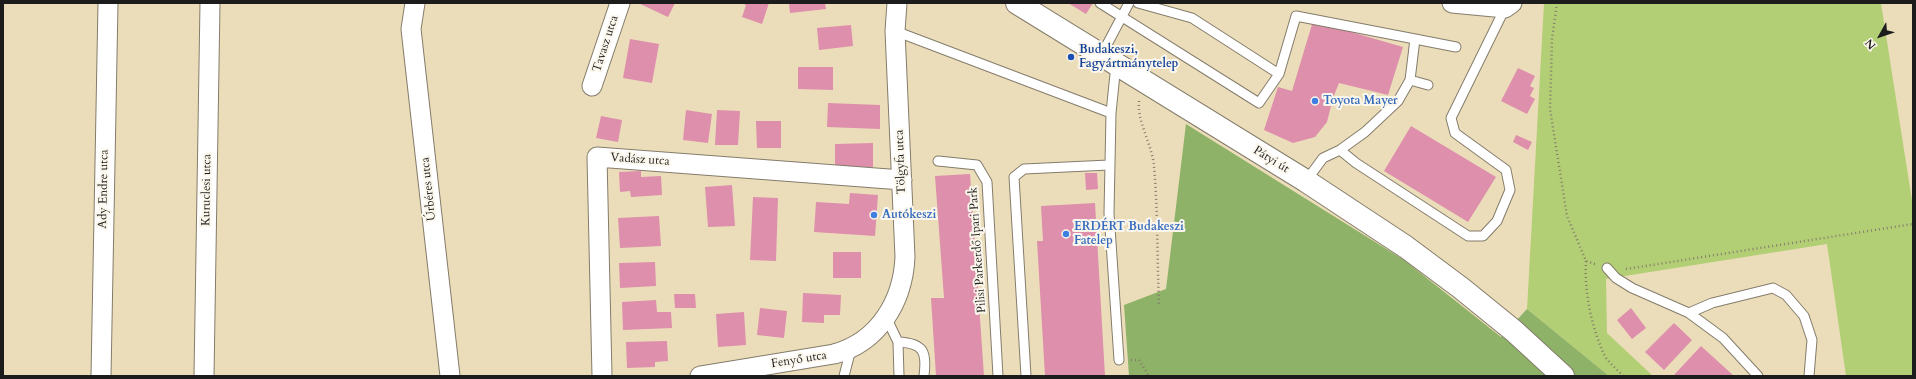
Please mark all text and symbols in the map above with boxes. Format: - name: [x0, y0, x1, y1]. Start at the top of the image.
- street label: Tavasz utca: [590, 14, 622, 74]
- north arrow: [1860, 16, 1900, 56]
- text: N: [1862, 36, 1879, 53]
- place label: Budakeszi, Fagyártmánytelep: [1079, 43, 1178, 71]
- marker: Budakeszi, Fagyártmánytelep: [1066, 52, 1076, 62]
- place label: Toyota Mayer: [1323, 94, 1398, 108]
- marker: Toyota Mayer: [1310, 96, 1320, 106]
- street label: Tölgyfa utca: [893, 130, 909, 194]
- street label: Pátyi út: [1250, 143, 1292, 177]
- street label: Ady Endre utca: [96, 149, 112, 229]
- street label: Vadász utca: [610, 151, 670, 169]
- street label: Kuruclesi utca: [199, 154, 215, 226]
- street label: Úrbéres utca: [418, 156, 440, 222]
- street label: Pilisi Parkerdő Ipari Park: [966, 187, 990, 313]
- place label: Autókeszi: [882, 208, 936, 222]
- marker: Autókeszi: [869, 210, 879, 220]
- place label: ERDÉRT Budakeszi Fatelep: [1074, 220, 1184, 248]
- marker: ERDÉRT Budakeszi Fatelep: [1061, 229, 1071, 239]
- street label: Fenyő utca: [770, 348, 828, 372]

